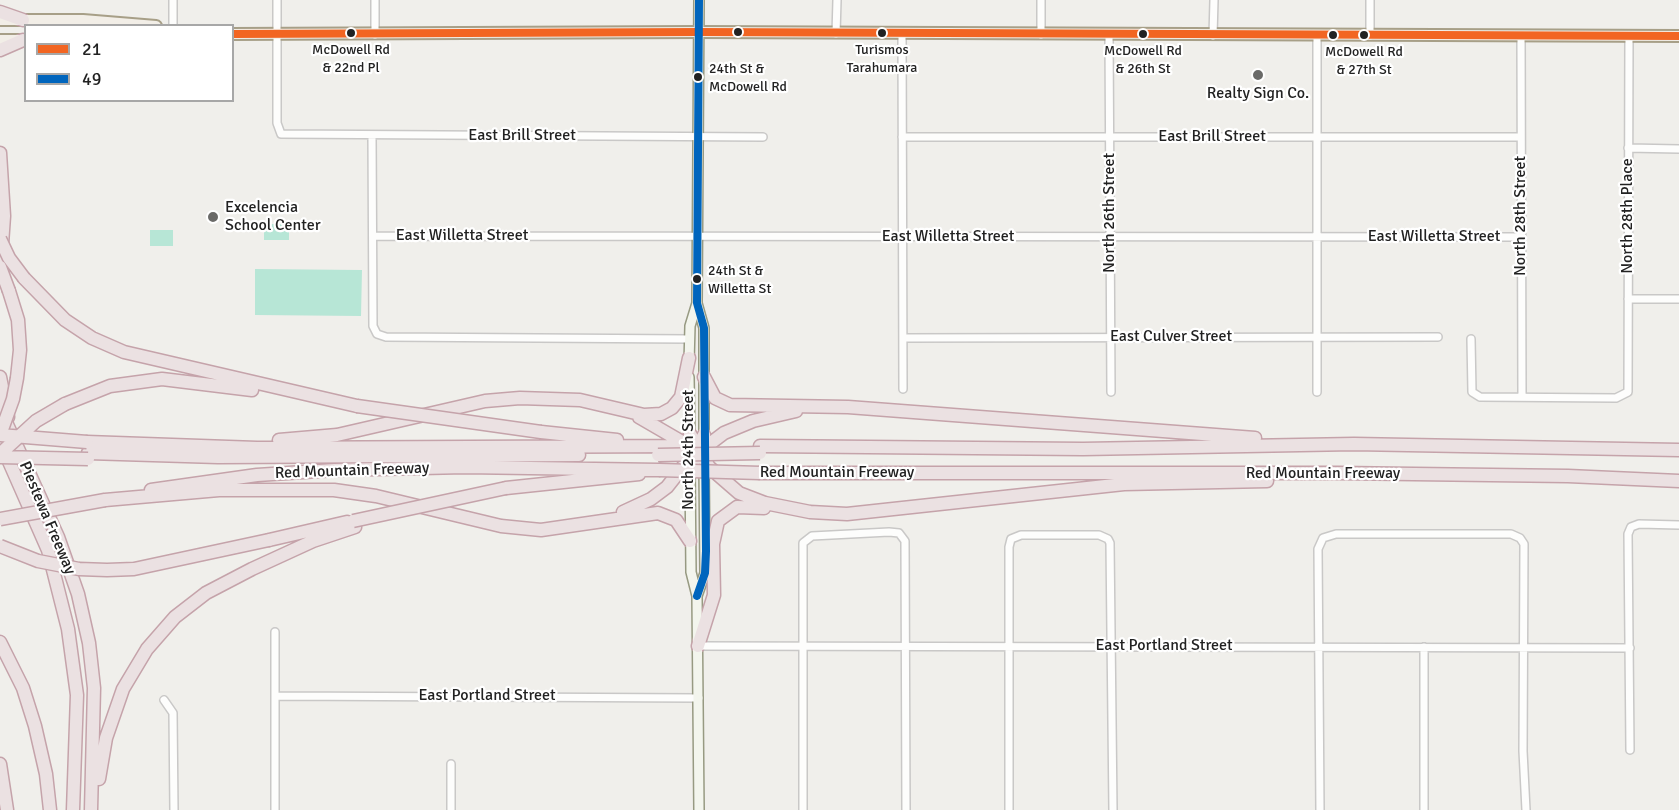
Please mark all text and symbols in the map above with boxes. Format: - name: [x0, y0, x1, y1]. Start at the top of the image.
- legend: [24, 24, 234, 102]
- unlabelled marker: [732, 26, 744, 38]
- marker: McDowell Rd & 22nd Pl: [345, 27, 357, 39]
- marker: Turismos Tarahumara: [876, 27, 888, 39]
- marker: McDowell Rd & 26th St: [1137, 28, 1149, 40]
- unlabelled marker: [1327, 29, 1339, 41]
- marker: McDowell Rd & 27th St: [1358, 29, 1370, 41]
- text: 21: [82, 38, 101, 60]
- place label: McDowell Rd & 22nd Pl: [312, 42, 390, 74]
- place label: Turismos Tarahumara: [847, 42, 917, 74]
- place label: McDowell Rd & 26th St: [1104, 43, 1182, 76]
- place label: McDowell Rd & 27th St: [1325, 44, 1403, 76]
- place label: 24th St & McDowell Rd: [709, 61, 787, 94]
- text: 49: [82, 68, 101, 90]
- marker: Realty Sign Co.: [1251, 68, 1265, 82]
- marker: 24th St & McDowell Rd: [692, 71, 704, 83]
- place label: Realty Sign Co.: [1207, 84, 1309, 104]
- street label: East Brill Street: [468, 126, 576, 146]
- street label: East Brill Street: [1158, 127, 1266, 147]
- street label: North 26th Street: [1100, 153, 1120, 273]
- street label: North 28th Street: [1511, 156, 1531, 276]
- street label: North 28th Place: [1618, 158, 1638, 274]
- place label: Excelencia School Center: [225, 198, 321, 236]
- marker: Excelencia School Center: [206, 210, 220, 224]
- street label: East Willetta Street: [396, 226, 528, 246]
- street label: East Willetta Street: [882, 227, 1014, 247]
- street label: East Willetta Street: [1368, 227, 1500, 247]
- place label: 24th St & Willetta St: [708, 263, 771, 296]
- marker: 24th St & Willetta St: [691, 273, 703, 285]
- street label: East Culver Street: [1110, 327, 1232, 347]
- street label: North 24th Street: [679, 390, 699, 510]
- street label: Piestewa Freeway: [15, 459, 79, 577]
- street label: Red Mountain Freeway: [274, 459, 430, 483]
- street label: Red Mountain Freeway: [760, 463, 914, 483]
- street label: Red Mountain Freeway: [1246, 464, 1400, 484]
- street label: East Portland Street: [1095, 636, 1233, 656]
- street label: East Portland Street: [418, 686, 556, 706]

